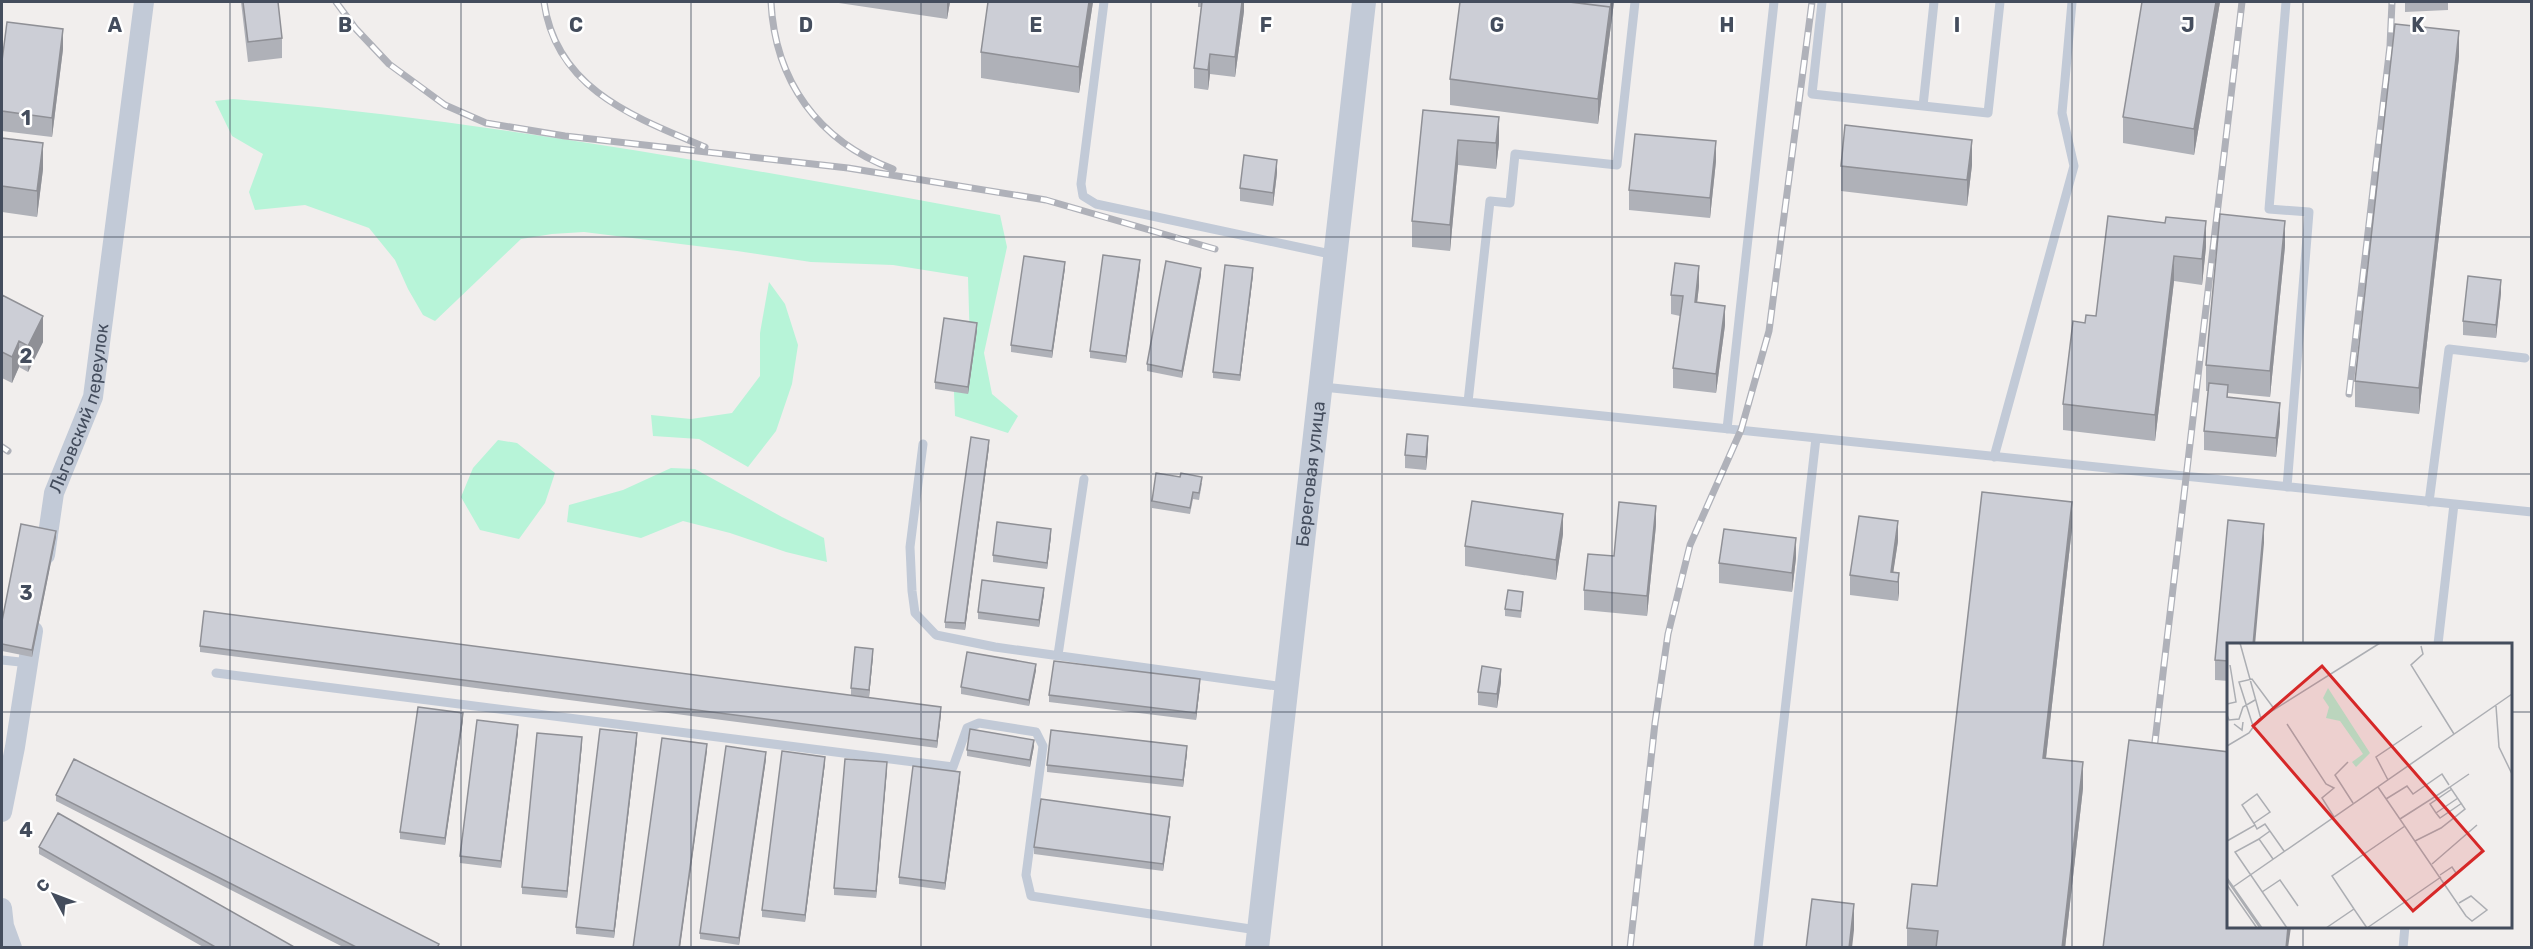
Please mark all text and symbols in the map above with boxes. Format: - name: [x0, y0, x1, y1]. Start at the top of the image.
- text: A: [108, 13, 123, 37]
- text: B: [338, 13, 352, 37]
- text: C: [569, 13, 583, 37]
- text: D: [799, 13, 813, 37]
- text: E: [1030, 13, 1042, 37]
- text: F: [1260, 13, 1272, 37]
- text: G: [1490, 13, 1504, 37]
- text: H: [1720, 13, 1734, 37]
- text: I: [1954, 13, 1960, 37]
- text: J: [2181, 13, 2195, 37]
- text: K: [2411, 13, 2425, 37]
- text: 1: [21, 106, 31, 130]
- street label: Льговский переулок: [44, 322, 113, 496]
- text: 2: [20, 344, 33, 368]
- street label: Береговая улица: [1291, 400, 1330, 548]
- text: 3: [19, 581, 33, 605]
- inset map: [2227, 643, 2512, 928]
- text: 4: [19, 818, 33, 842]
- north arrow: [24, 865, 84, 925]
- text: С: [32, 875, 54, 896]

